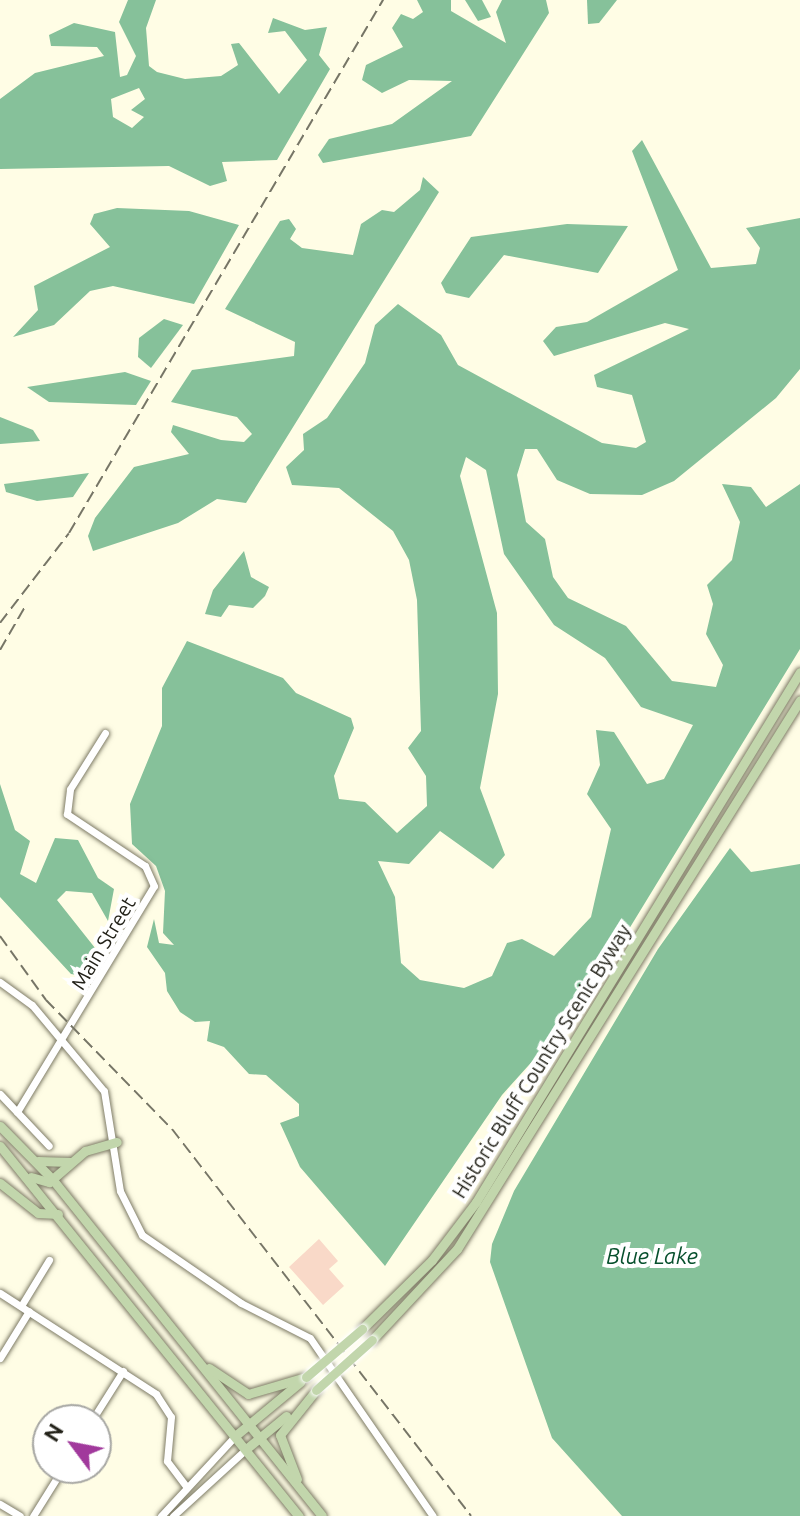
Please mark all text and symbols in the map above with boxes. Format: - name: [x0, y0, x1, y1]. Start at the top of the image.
- street label: Main Street: [66, 892, 140, 994]
- street label: Historic Bluff Country Scenic Byway: [446, 920, 636, 1202]
- water label: Blue Lake: [606, 1243, 698, 1269]
- north arrow: [32, 1404, 112, 1484]
- text: N: [38, 1418, 68, 1446]

